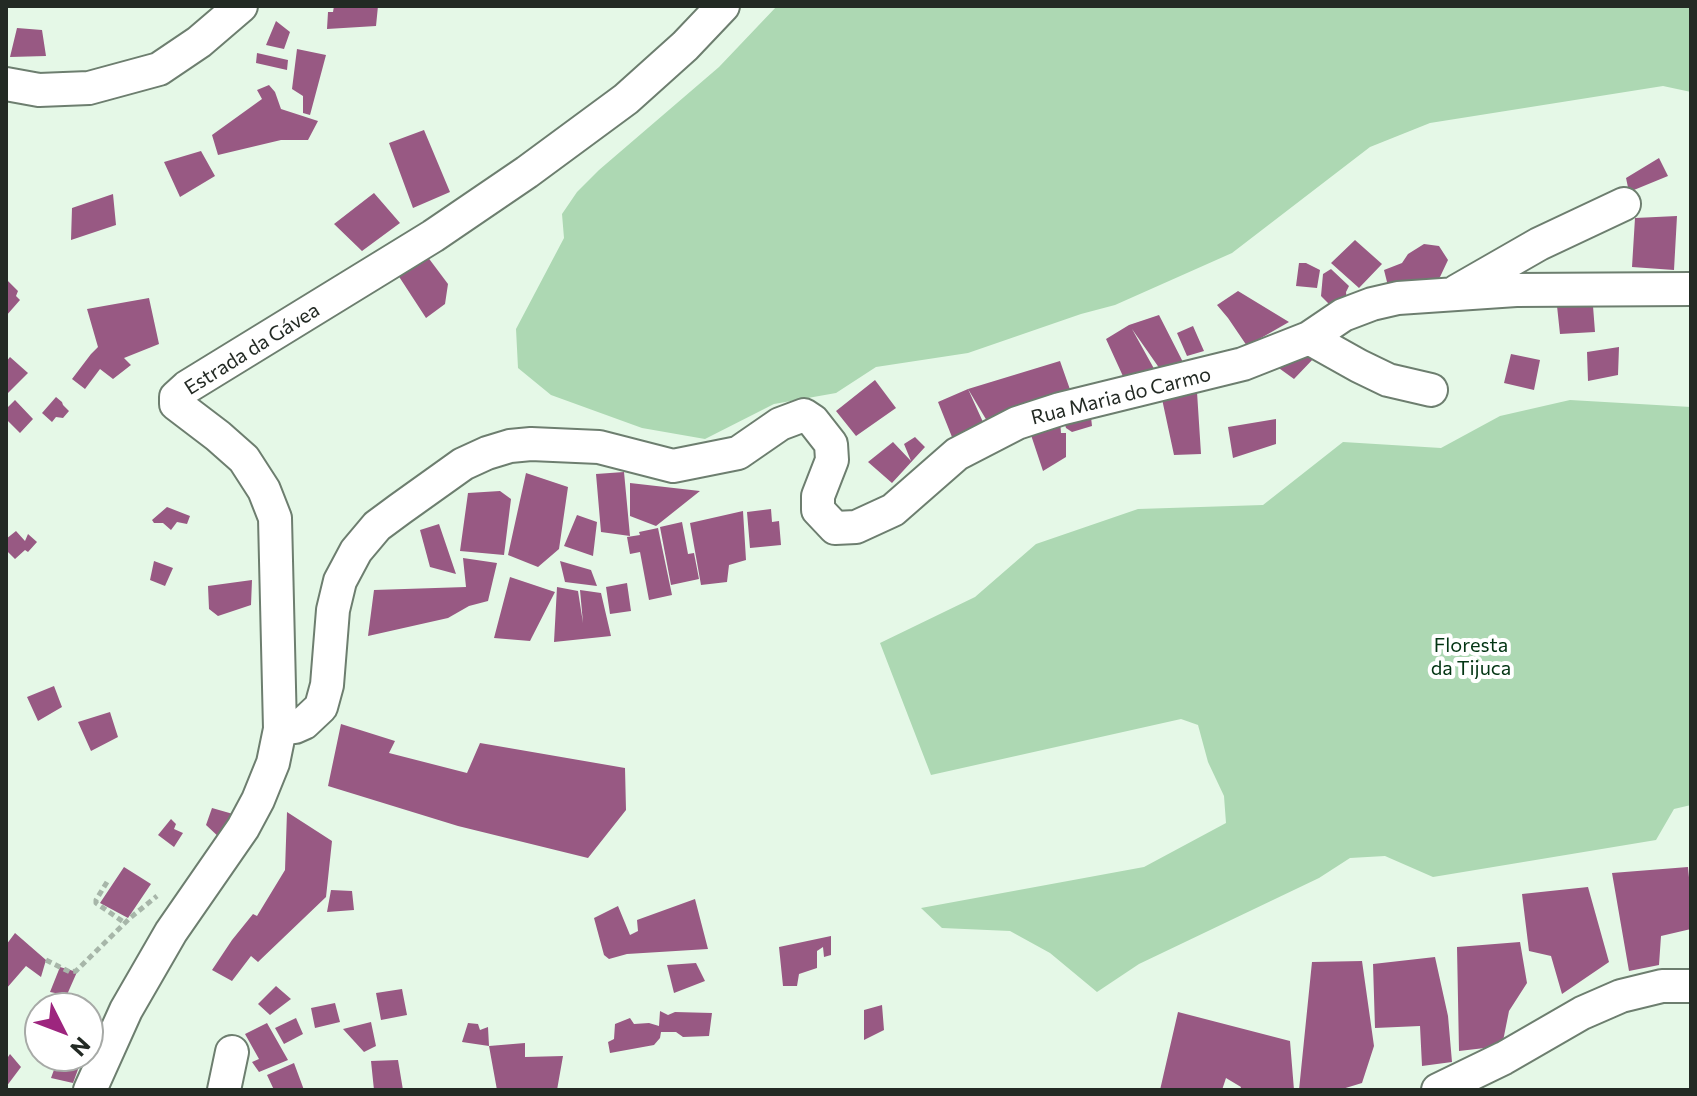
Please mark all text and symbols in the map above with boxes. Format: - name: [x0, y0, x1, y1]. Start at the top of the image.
- street label: Estrada da Gávea: [180, 298, 324, 400]
- street label: Rua Maria do Carmo: [1029, 362, 1213, 430]
- park label: Floresta da Tijuca: [1431, 633, 1511, 680]
- north arrow: [24, 992, 104, 1072]
- text: N: [65, 1032, 96, 1062]

